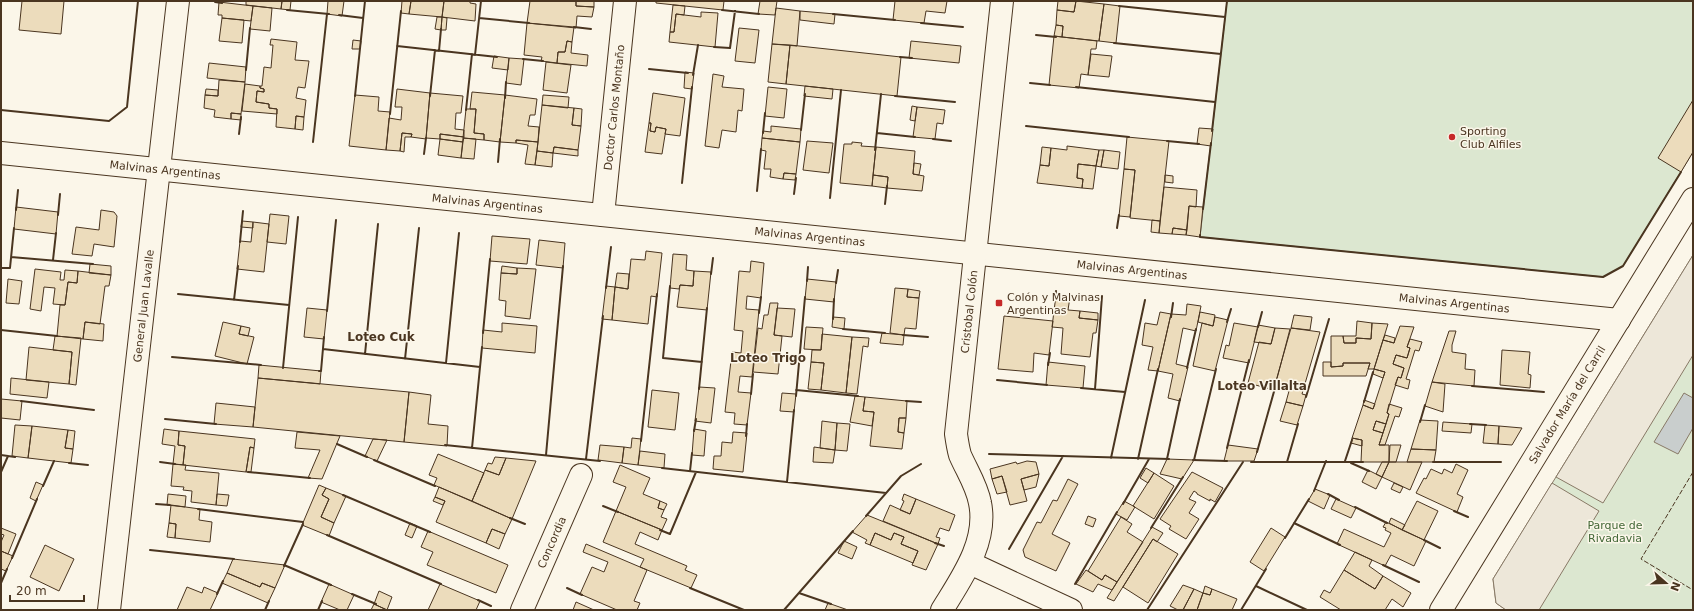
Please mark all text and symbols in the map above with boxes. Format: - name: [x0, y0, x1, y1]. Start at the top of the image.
- street label: Doctor Carlos Montaño: [602, 44, 627, 171]
- place label: Sporting Club Alfiles: [1460, 125, 1522, 151]
- marker: Sporting Club Alfiles: [1447, 132, 1457, 142]
- street label: Malvinas Argentinas: [109, 158, 221, 183]
- street label: Malvinas Argentinas: [431, 192, 544, 216]
- street label: Malvinas Argentinas: [754, 225, 866, 249]
- street label: General Juan Lavalle: [131, 249, 157, 363]
- street label: Malvinas Argentinas: [1076, 258, 1188, 282]
- street label: Cristobal Colón: [959, 269, 980, 354]
- place label: Colón y Malvinas Argentinas: [1007, 291, 1100, 317]
- street label: Malvinas Argentinas: [1398, 291, 1511, 316]
- marker: Colón y Malvinas Argentinas: [994, 298, 1004, 308]
- district label: Loteo Cuk: [347, 330, 416, 344]
- street label: Salvador María del Carril: [1526, 344, 1608, 466]
- district label: Loteo Trigo: [730, 351, 806, 365]
- district label: Loteo Villalta: [1217, 379, 1307, 393]
- street label: Concordia: [535, 514, 569, 570]
- park label: Parque de Rivadavia: [1587, 519, 1643, 545]
- north arrow: [1646, 563, 1686, 603]
- scale bar: [10, 577, 84, 603]
- text: N: [1667, 580, 1683, 593]
- text: 20 m: [16, 584, 47, 598]

